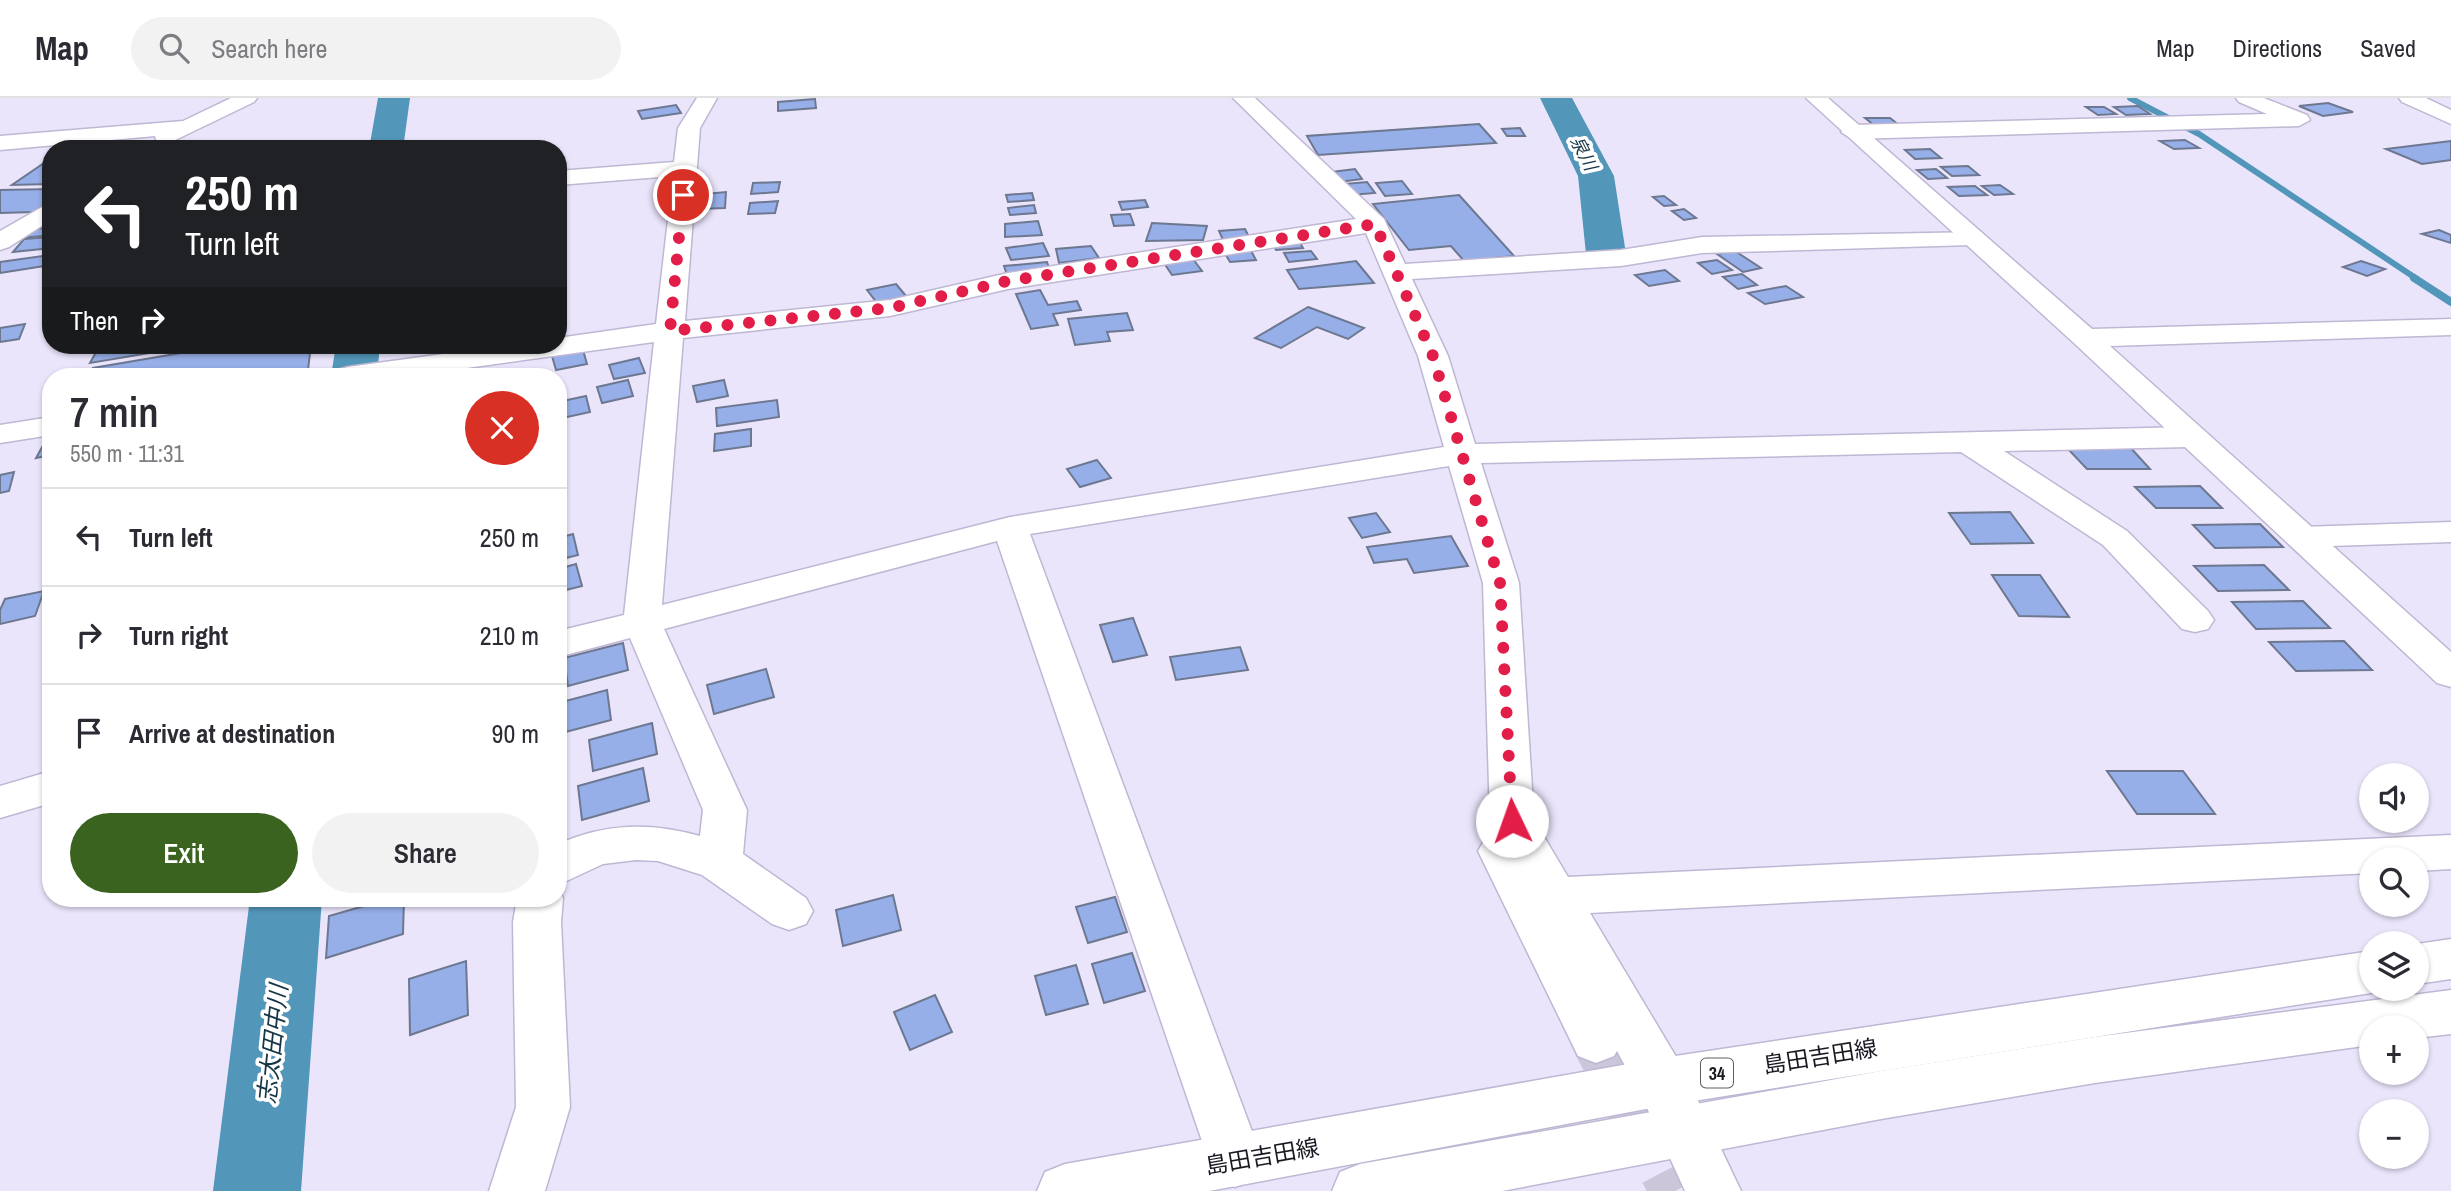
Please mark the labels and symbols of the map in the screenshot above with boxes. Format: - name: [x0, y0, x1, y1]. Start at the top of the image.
- water label: 泉川: [1565, 131, 1604, 176]
- pin: [653, 165, 713, 225]
- position arrow: [1475, 784, 1549, 858]
- water label: 志太田中川: [250, 980, 294, 1105]
- street label: 島田吉田線: [1761, 1032, 1879, 1080]
- road number: 34: [1701, 1058, 1733, 1088]
- street label: 島田吉田線: [1203, 1131, 1321, 1181]

